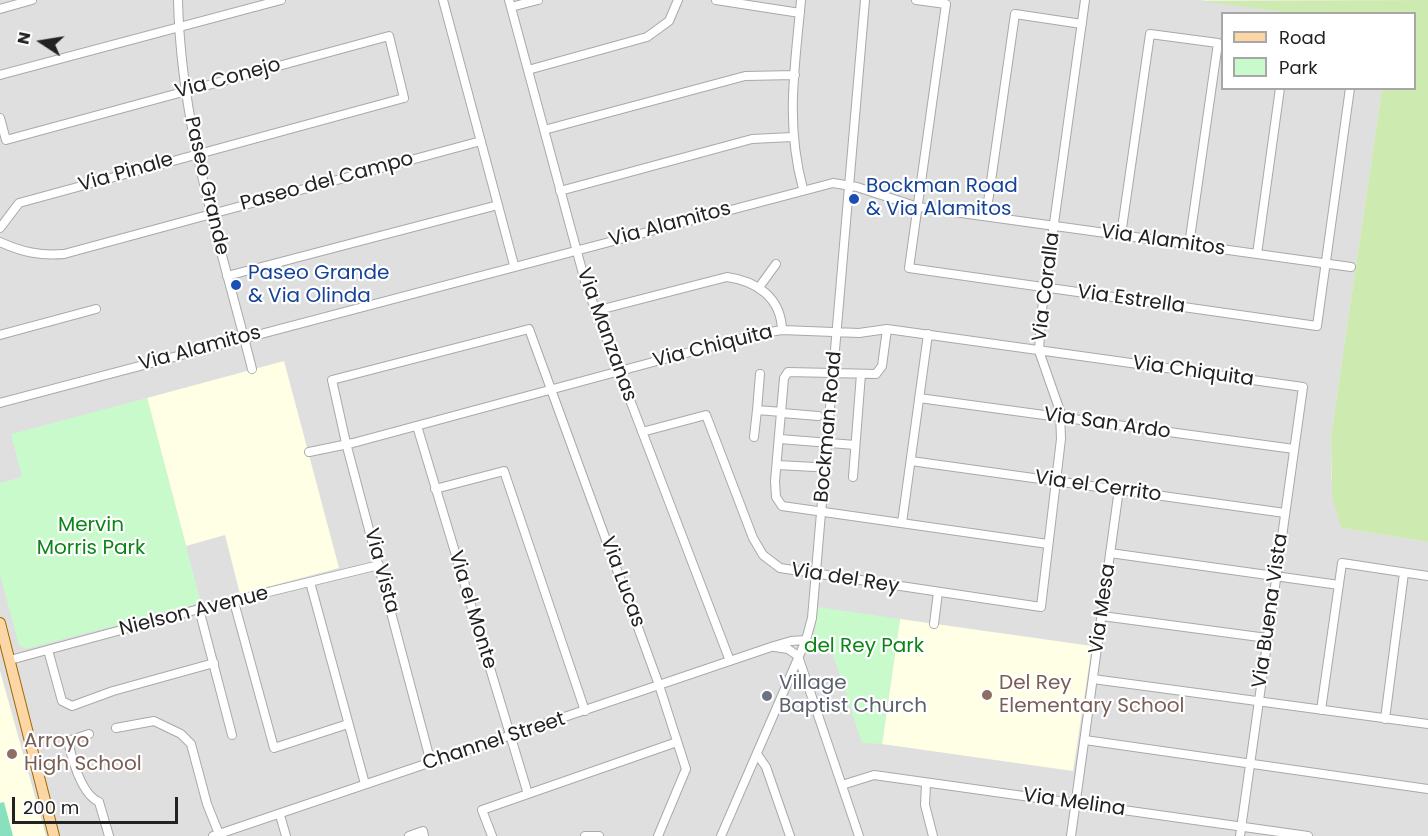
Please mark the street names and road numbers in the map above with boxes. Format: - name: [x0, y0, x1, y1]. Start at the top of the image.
- street label: Via Conejo: [172, 53, 284, 105]
- street label: Paseo Grande: [178, 114, 234, 258]
- street label: Paseo del Campo: [238, 147, 416, 217]
- street label: Via Pinale: [76, 148, 176, 198]
- street label: Via Alamitos: [606, 197, 734, 253]
- street label: Via Alamitos: [1099, 220, 1227, 262]
- street label: Via Coralla: [1028, 231, 1066, 343]
- street label: Via Manzanas: [571, 265, 641, 405]
- street label: Via Estrella: [1076, 281, 1186, 319]
- street label: Via Alamitos: [136, 321, 264, 377]
- street label: Via Chiquita: [651, 321, 775, 373]
- street label: Bockman Road: [810, 350, 848, 504]
- street label: Via Chiquita: [1131, 352, 1255, 392]
- street label: Via San Ardo: [1042, 403, 1172, 445]
- street label: Via el Cerrito: [1033, 466, 1163, 508]
- street label: Via Vista: [358, 526, 404, 616]
- street label: Via Buena Vista: [1248, 532, 1294, 690]
- street label: Via Lucas: [595, 533, 649, 631]
- street label: Via el Monte: [443, 548, 501, 672]
- street label: Via del Rey: [789, 559, 901, 599]
- street label: Via Mesa: [1085, 562, 1121, 656]
- street label: Nielson Avenue: [117, 582, 271, 642]
- street label: Channel Street: [420, 708, 568, 776]
- street label: Via Melina: [1021, 784, 1127, 822]

